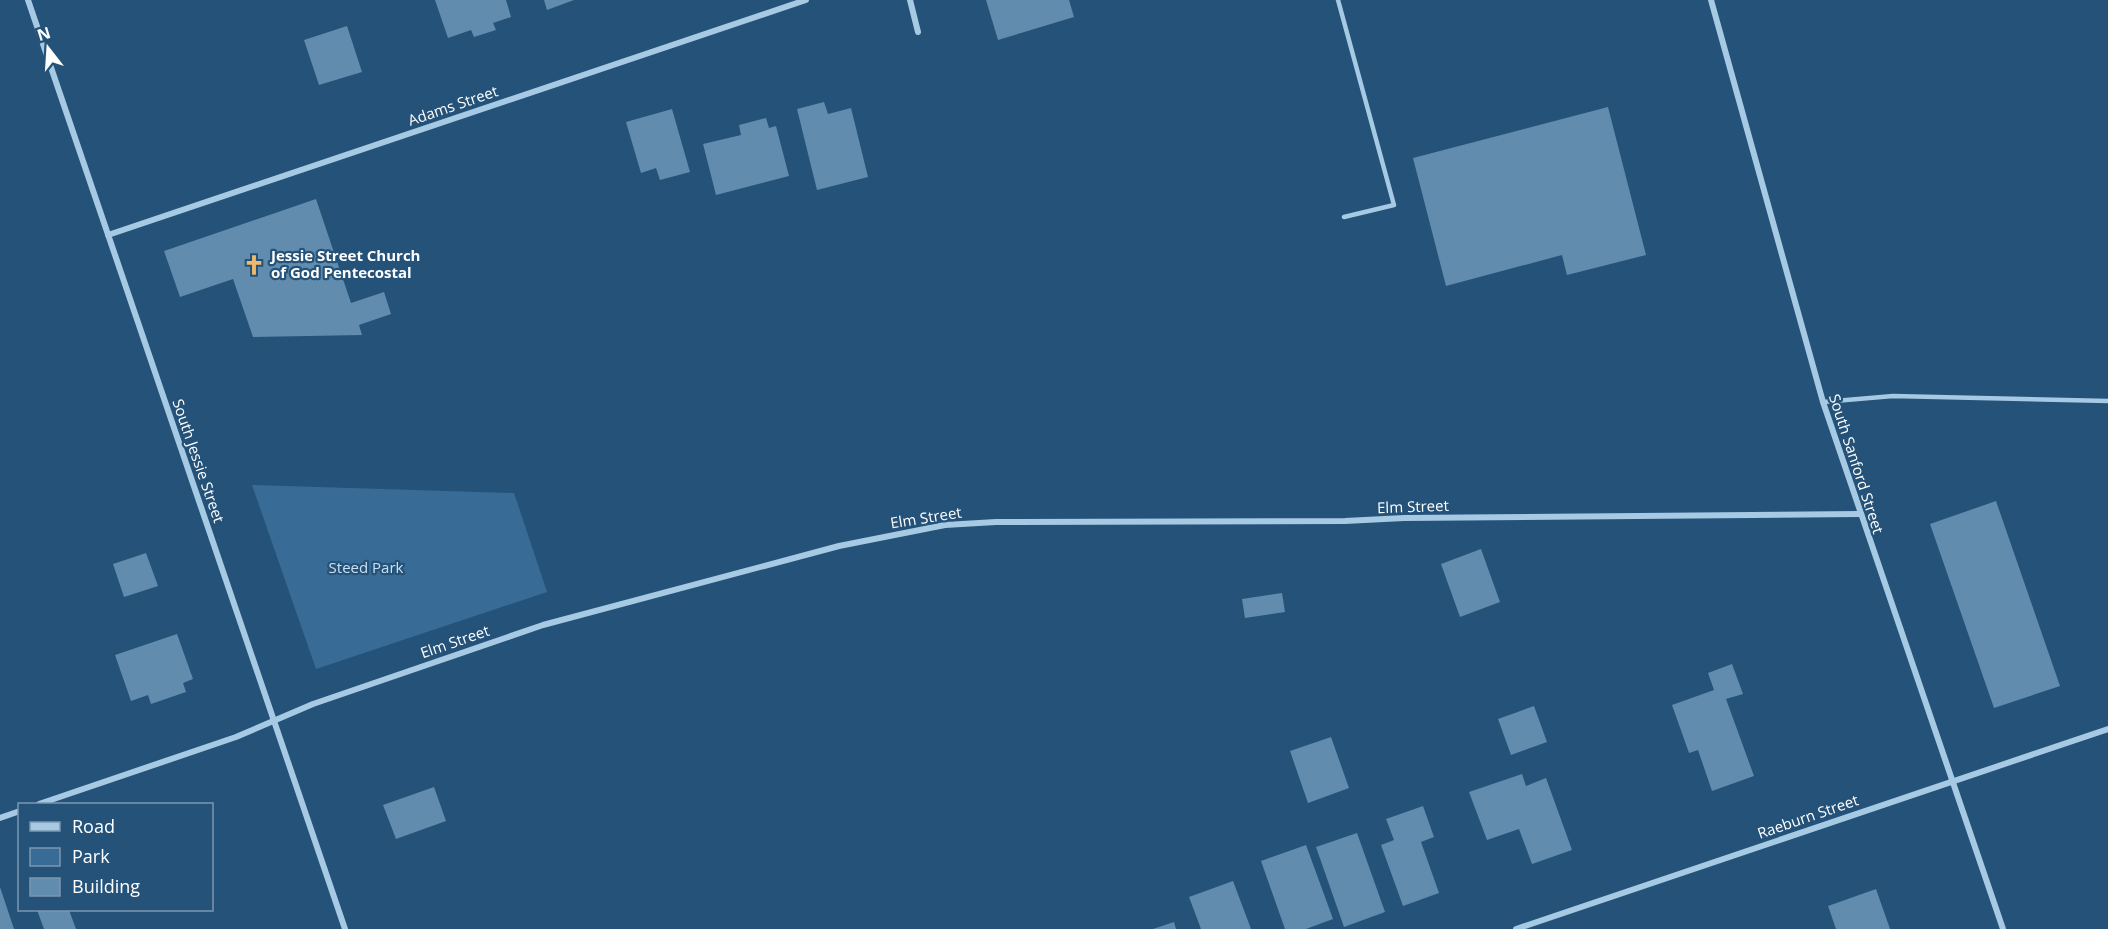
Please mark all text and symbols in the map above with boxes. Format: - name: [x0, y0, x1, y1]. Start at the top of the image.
- north arrow: [18, 18, 78, 78]
- text: N: [34, 21, 53, 46]
- street label: Adams Street: [405, 80, 500, 130]
- place label: Jessie Street Church of God Pentecostal: [269, 245, 420, 282]
- church icon: Jessie Street Church of God Pentecostal: [242, 253, 266, 277]
- street label: South Sanford Street: [1825, 391, 1889, 536]
- street label: South Jessie Street: [168, 396, 230, 525]
- street label: Elm Street: [1377, 495, 1449, 517]
- street label: Elm Street: [889, 502, 963, 533]
- park label: Steed Park: [329, 557, 404, 577]
- street label: Elm Street: [417, 620, 492, 662]
- street label: Raeburn Street: [1755, 789, 1861, 843]
- legend: [18, 803, 213, 911]
- text: Road: [72, 814, 115, 838]
- text: Park: [72, 844, 110, 868]
- text: Building: [72, 874, 140, 898]

